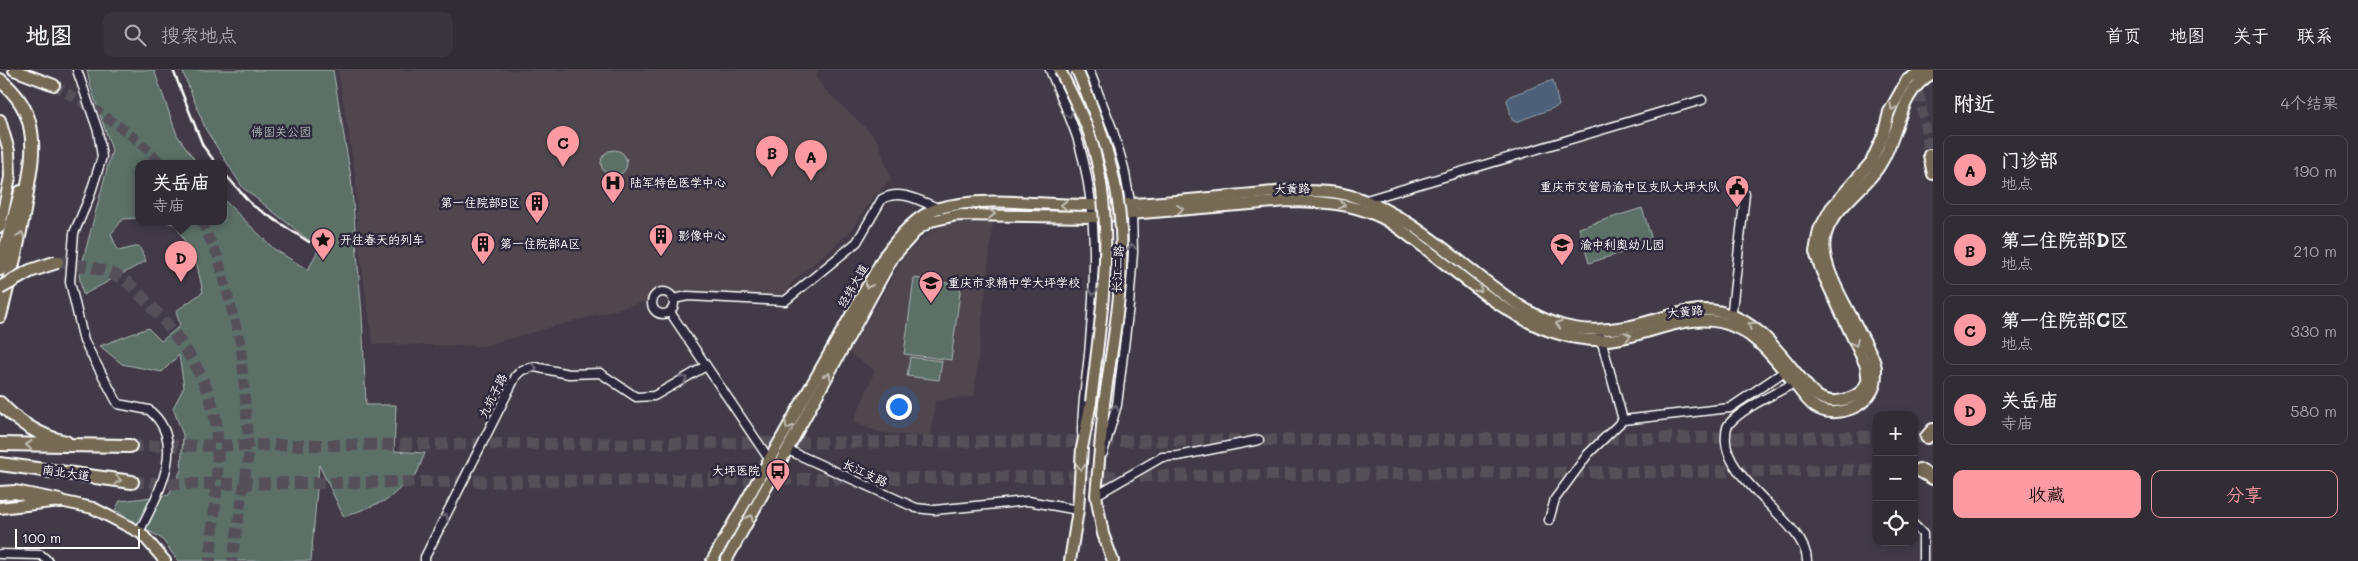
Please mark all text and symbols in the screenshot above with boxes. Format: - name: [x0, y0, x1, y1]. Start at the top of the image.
- search box: [103, 12, 453, 57]
- text: 地图: [25, 19, 73, 50]
- icon: search: [121, 21, 149, 49]
- text: 搜索地点: [161, 22, 237, 47]
- text: 首页: [2105, 23, 2141, 47]
- text: 地图: [2169, 23, 2205, 47]
- text: 关于: [2233, 23, 2269, 47]
- text: 联系: [2297, 23, 2333, 47]
- text: 附近: [1953, 89, 1995, 116]
- text: 4个结果: [2281, 92, 2338, 113]
- one-way arrow: [1889, 102, 1899, 111]
- one-way arrow: [1063, 110, 1073, 119]
- park label: 佛图关公园: [251, 123, 311, 139]
- pin: C: [547, 126, 579, 167]
- pin: B: [756, 136, 788, 177]
- pin: A: [795, 140, 827, 181]
- text: 门诊部: [2001, 147, 2058, 172]
- popup: [135, 160, 227, 225]
- text: A: [1964, 160, 1976, 181]
- text: 190 m: [2293, 160, 2337, 181]
- text: 关岳庙: [152, 169, 210, 194]
- hospital icon: 陆军特色医学中心: [600, 170, 626, 204]
- text: 地点: [2001, 172, 2033, 193]
- place label: 陆军特色医学中心: [630, 174, 726, 190]
- public building icon: 重庆市交管局渝中区支队大坪大队: [1724, 174, 1750, 208]
- place label: 重庆市交管局渝中区支队大坪大队: [1540, 178, 1720, 194]
- street label: 大黄路: [1274, 179, 1310, 197]
- building icon: 第一住院部B区: [524, 190, 550, 224]
- text: 寺庙: [152, 194, 185, 215]
- place label: 第一住院部B区: [441, 194, 520, 210]
- one-way arrow: [1060, 200, 1068, 210]
- one-way arrow: [1337, 200, 1346, 210]
- one-way arrow: [1176, 204, 1184, 215]
- one-way arrow: [988, 209, 996, 219]
- building icon: 影像中心: [648, 223, 674, 257]
- place icon: 开往春天的列车: [310, 227, 336, 261]
- place label: 影像中心: [678, 227, 726, 243]
- text: 第二住院部D区: [2001, 227, 2129, 252]
- one-way arrow: [15, 231, 26, 240]
- place label: 开往春天的列车: [340, 231, 424, 247]
- building icon: 第一住院部A区: [470, 231, 496, 265]
- school or university icon: 渝中利奥幼儿园: [1549, 232, 1575, 266]
- place label: 第一住院部A区: [500, 235, 580, 251]
- place label: 渝中利奥幼儿园: [1580, 236, 1664, 252]
- text: B: [1965, 240, 1975, 261]
- text: 210 m: [2293, 240, 2337, 261]
- pin: D: [165, 241, 197, 282]
- one-way arrow: [1127, 243, 1137, 250]
- street label: 长江二路: [1108, 245, 1126, 293]
- text: 地点: [2001, 252, 2033, 273]
- street label: 经纬大道: [833, 261, 871, 310]
- school or university icon: 重庆市求精中学大坪学校: [918, 270, 944, 304]
- place label: 重庆市求精中学大坪学校: [948, 274, 1080, 290]
- one-way arrow: [864, 279, 874, 288]
- one-way arrow: [1473, 283, 1483, 292]
- one-way arrow: [1088, 288, 1099, 296]
- street label: 大黄路: [1666, 301, 1704, 321]
- text: 第一住院部C区: [2001, 307, 2129, 332]
- one-way arrow: [1555, 319, 1563, 330]
- text: C: [1964, 320, 1976, 341]
- text: 330 m: [2291, 320, 2337, 341]
- one-way arrow: [1747, 322, 1756, 331]
- one-way arrow: [1624, 331, 1633, 342]
- text: 地点: [2001, 332, 2033, 353]
- one-way arrow: [1849, 337, 1859, 346]
- one-way arrow: [531, 363, 539, 374]
- street label: 九坑子路: [474, 371, 510, 421]
- one-way arrow: [822, 373, 832, 382]
- one-way arrow: [679, 375, 688, 385]
- text: 关岳庙: [2001, 387, 2058, 412]
- your location: [886, 394, 912, 420]
- text: D: [1964, 400, 1976, 421]
- text: 580 m: [2290, 400, 2337, 421]
- one-way arrow: [1109, 404, 1120, 413]
- map controls: [1873, 411, 1918, 546]
- button: +: [1873, 411, 1918, 456]
- text: 寺庙: [2001, 412, 2033, 433]
- one-way arrow: [784, 420, 794, 429]
- one-way arrow: [25, 440, 32, 450]
- street label: 长江支路: [840, 455, 891, 489]
- button: −: [1873, 456, 1918, 501]
- bus stop icon: 大坪医院: [765, 458, 791, 492]
- street label: 南北大道: [41, 461, 91, 483]
- place label: 大坪医院: [712, 462, 760, 478]
- one-way arrow: [1075, 464, 1086, 472]
- button: 收藏: [1953, 470, 2141, 518]
- button: 分享: [2151, 470, 2338, 518]
- one-way arrow: [114, 474, 122, 485]
- button: locate: [1873, 501, 1918, 546]
- one-way arrow: [439, 513, 449, 522]
- one-way arrow: [743, 515, 753, 524]
- scale bar: [15, 526, 140, 549]
- text: 100 m: [22, 528, 61, 547]

